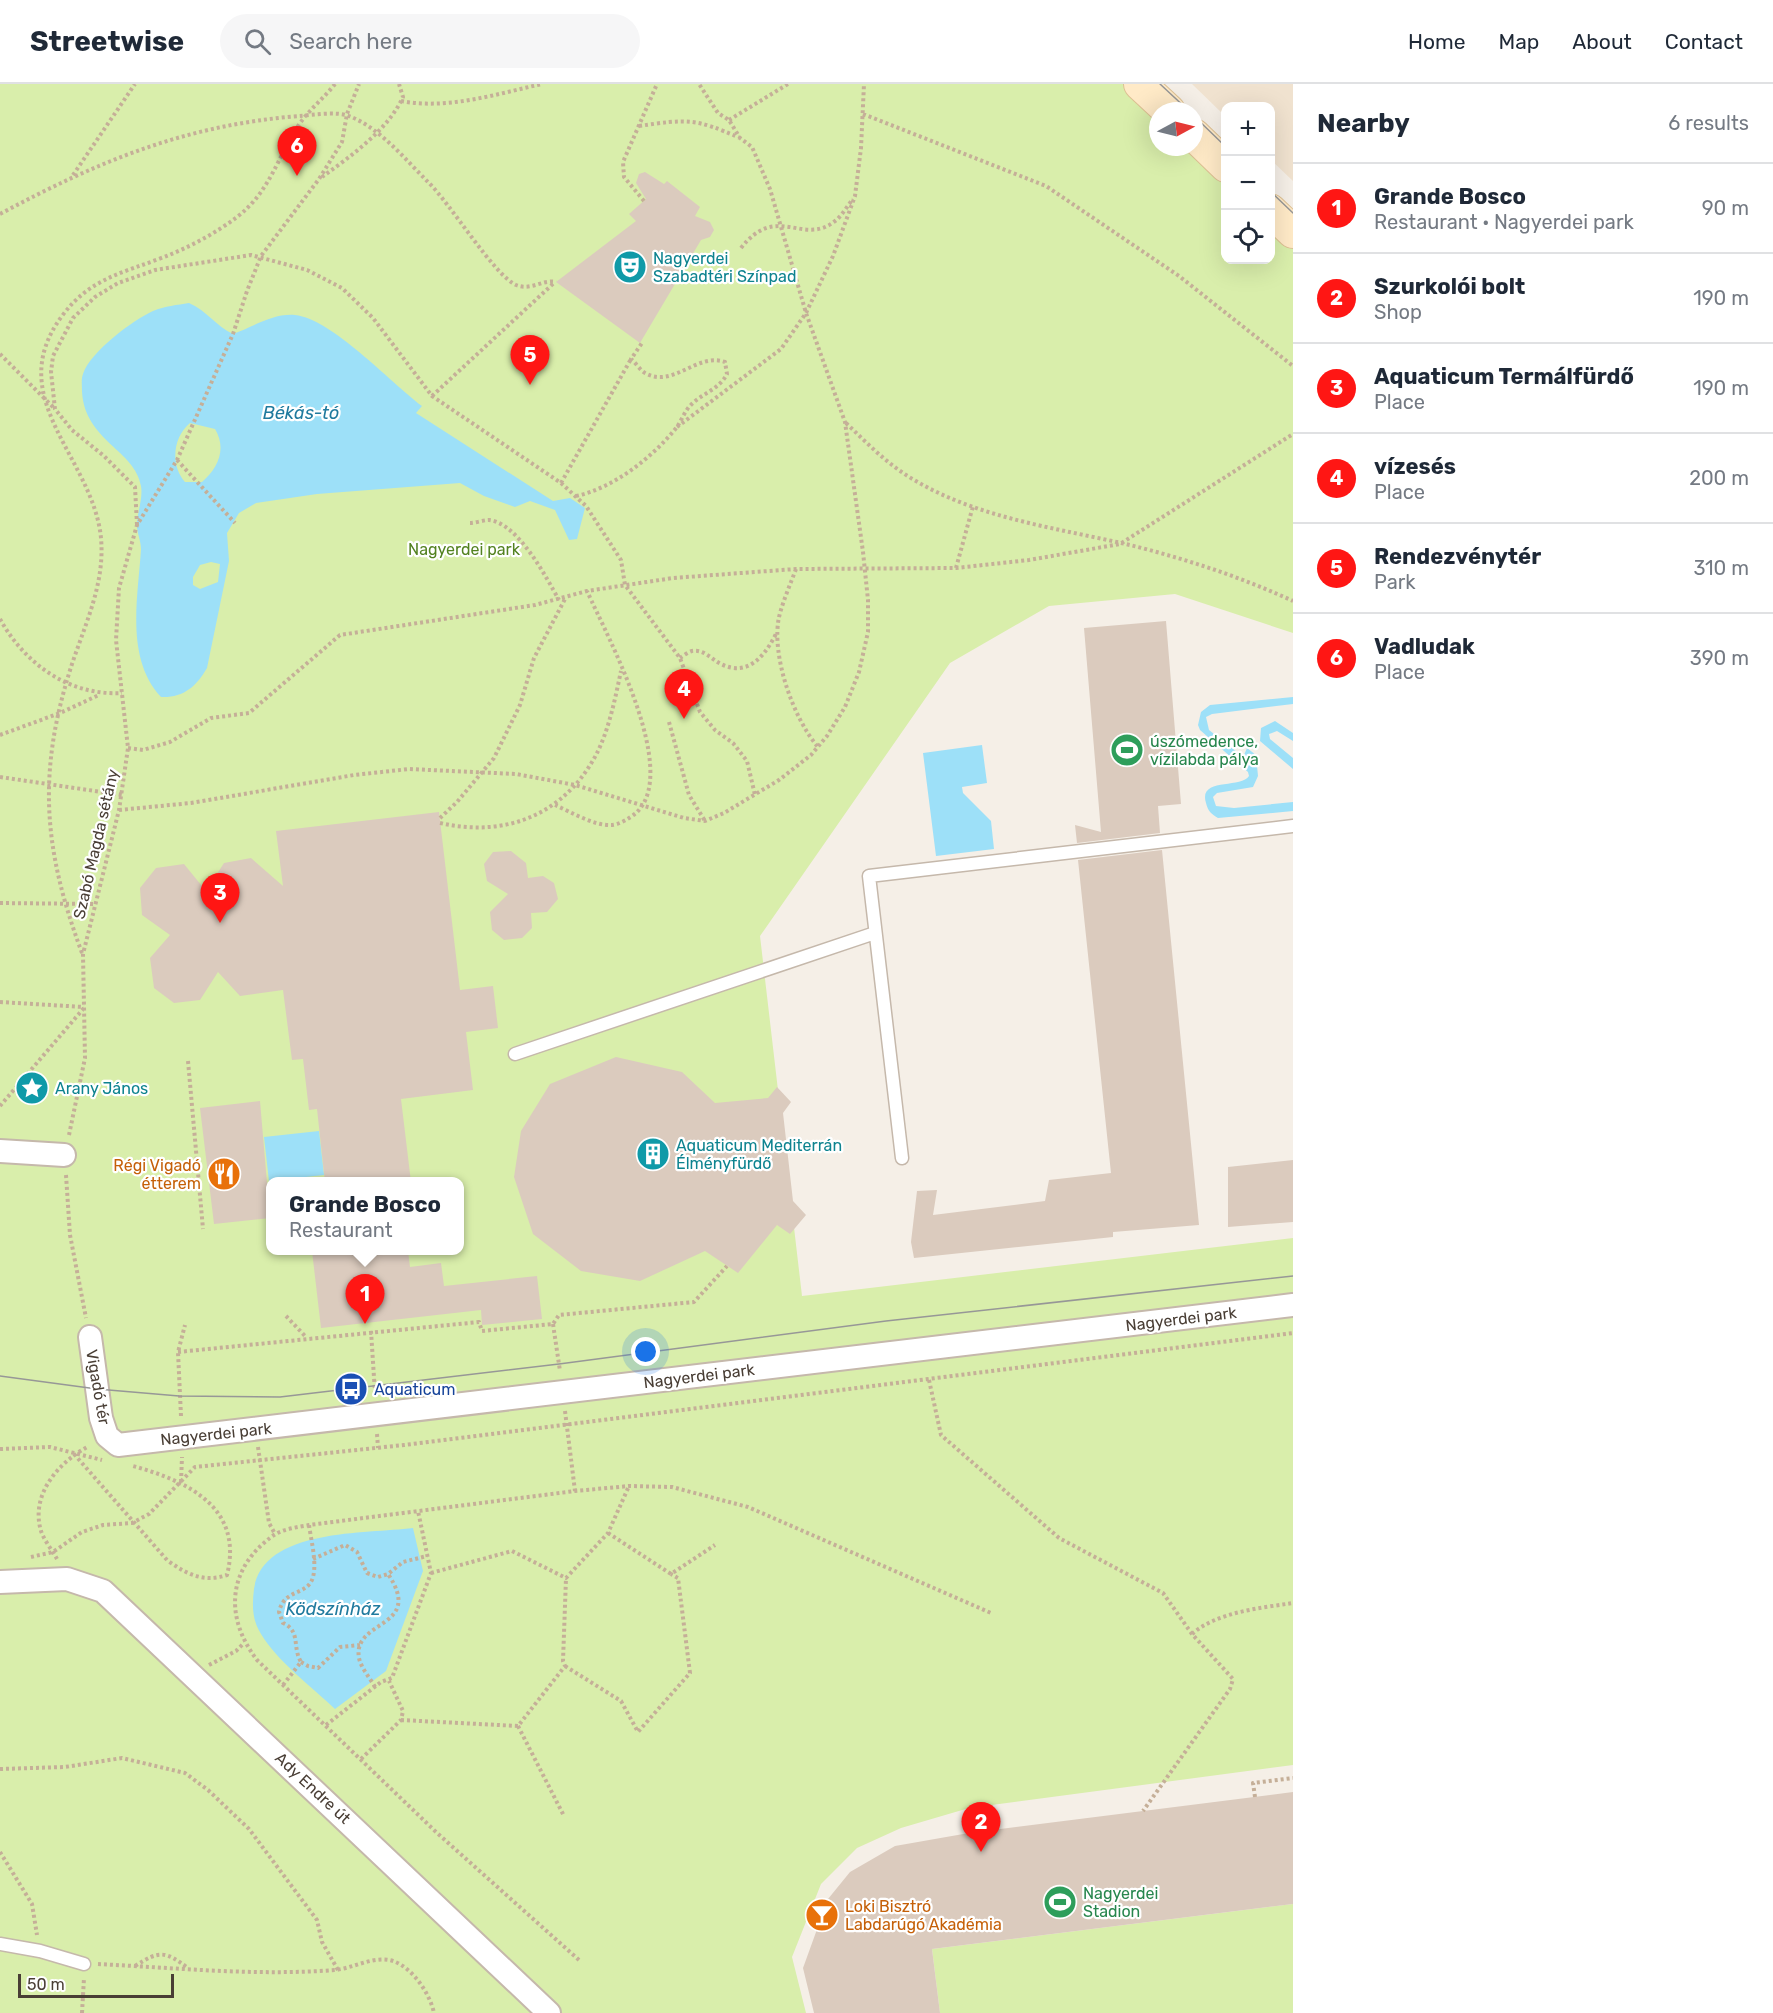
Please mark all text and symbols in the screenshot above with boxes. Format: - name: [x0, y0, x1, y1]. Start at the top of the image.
- search box: [220, 14, 640, 68]
- text: Streetwise: [30, 25, 184, 58]
- icon: search: [241, 25, 274, 58]
- text: Search here: [289, 28, 413, 55]
- text: Home: [1408, 29, 1465, 54]
- text: Map: [1498, 29, 1539, 54]
- text: About: [1572, 29, 1632, 54]
- text: Contact: [1665, 29, 1743, 54]
- north arrow: [1149, 102, 1203, 156]
- map controls: [1221, 102, 1275, 264]
- button: +: [1221, 102, 1275, 156]
- text: Nearby: [1317, 108, 1410, 139]
- text: 6 results: [1668, 111, 1749, 135]
- pin: 6: [278, 126, 316, 176]
- button: −: [1221, 156, 1275, 210]
- text: Grande Bosco: [1374, 183, 1526, 210]
- text: 1: [1332, 196, 1341, 220]
- text: 90 m: [1702, 196, 1749, 220]
- button: locate: [1221, 210, 1275, 264]
- text: Restaurant · Nagyerdei park: [1374, 210, 1634, 234]
- theatre icon: Nagyerdei Szabadtéri Színpad: [612, 249, 648, 285]
- place label: Nagyerdei Szabadtéri Színpad: [653, 249, 796, 286]
- text: Szurkolói bolt: [1374, 273, 1525, 300]
- text: 2: [1330, 286, 1343, 310]
- text: 190 m: [1693, 286, 1749, 310]
- text: Shop: [1374, 300, 1422, 324]
- pin: 5: [510, 336, 550, 385]
- text: Aquaticum Termálfürdő: [1374, 363, 1634, 390]
- text: 3: [1330, 376, 1343, 400]
- text: 190 m: [1693, 376, 1749, 400]
- text: Place: [1374, 390, 1425, 414]
- water label: Békás-tó: [263, 402, 339, 424]
- text: vízesés: [1374, 453, 1456, 480]
- text: 4: [1330, 466, 1343, 490]
- text: 200 m: [1689, 466, 1749, 490]
- text: Place: [1374, 480, 1425, 504]
- park label: Nagyerdei park: [408, 540, 521, 559]
- text: Rendezvénytér: [1374, 543, 1541, 570]
- text: 5: [1330, 556, 1343, 580]
- text: 310 m: [1693, 556, 1749, 580]
- text: Park: [1374, 570, 1416, 594]
- text: Vadludak: [1374, 633, 1475, 660]
- text: 6: [1330, 646, 1343, 670]
- text: 390 m: [1690, 646, 1749, 670]
- text: Place: [1374, 660, 1425, 684]
- pin: 4: [664, 670, 704, 719]
- sports icon: úszómedence, vízilabda pálya: [1109, 732, 1145, 768]
- place label: úszómedence, vízilabda pálya: [1150, 732, 1259, 769]
- street label: Szabó Magda sétány: [69, 767, 123, 921]
- pin: 3: [200, 874, 240, 923]
- place icon: Arany János: [14, 1070, 50, 1106]
- place label: Arany János: [55, 1079, 148, 1098]
- building icon: Aquaticum Mediterrán Élményfürdő: [635, 1136, 671, 1172]
- place label: Aquaticum Mediterrán Élményfürdő: [676, 1136, 842, 1173]
- place label: Régi Vigadó étterem: [113, 1156, 201, 1193]
- restaurant icon: Régi Vigadó étterem: [206, 1156, 242, 1192]
- popup: [266, 1177, 464, 1255]
- text: Grande Bosco: [289, 1191, 441, 1218]
- text: Restaurant: [289, 1218, 393, 1242]
- pin: 1: [346, 1274, 385, 1324]
- street label: Nagyerdei park: [1124, 1303, 1238, 1335]
- your location: [631, 1337, 660, 1366]
- street label: Vigadó tér: [82, 1348, 114, 1426]
- street label: Nagyerdei park: [642, 1360, 756, 1392]
- bus stop icon: Aquaticum: [333, 1371, 369, 1407]
- place label: Aquaticum: [374, 1380, 455, 1399]
- street label: Nagyerdei park: [159, 1419, 273, 1449]
- water label: Ködszínház: [285, 1598, 381, 1620]
- street label: Ady Endre út: [271, 1748, 355, 1828]
- pin: 2: [962, 1802, 1000, 1852]
- sports icon: Nagyerdei Stadion: [1042, 1884, 1078, 1920]
- place label: Nagyerdei Stadion: [1083, 1884, 1158, 1921]
- bar icon: Loki Bisztró Labdarúgó Akadémia: [804, 1897, 840, 1933]
- place label: Loki Bisztró Labdarúgó Akadémia: [845, 1897, 1002, 1934]
- scale bar: [18, 1971, 174, 1998]
- text: 50 m: [27, 1975, 65, 1994]

